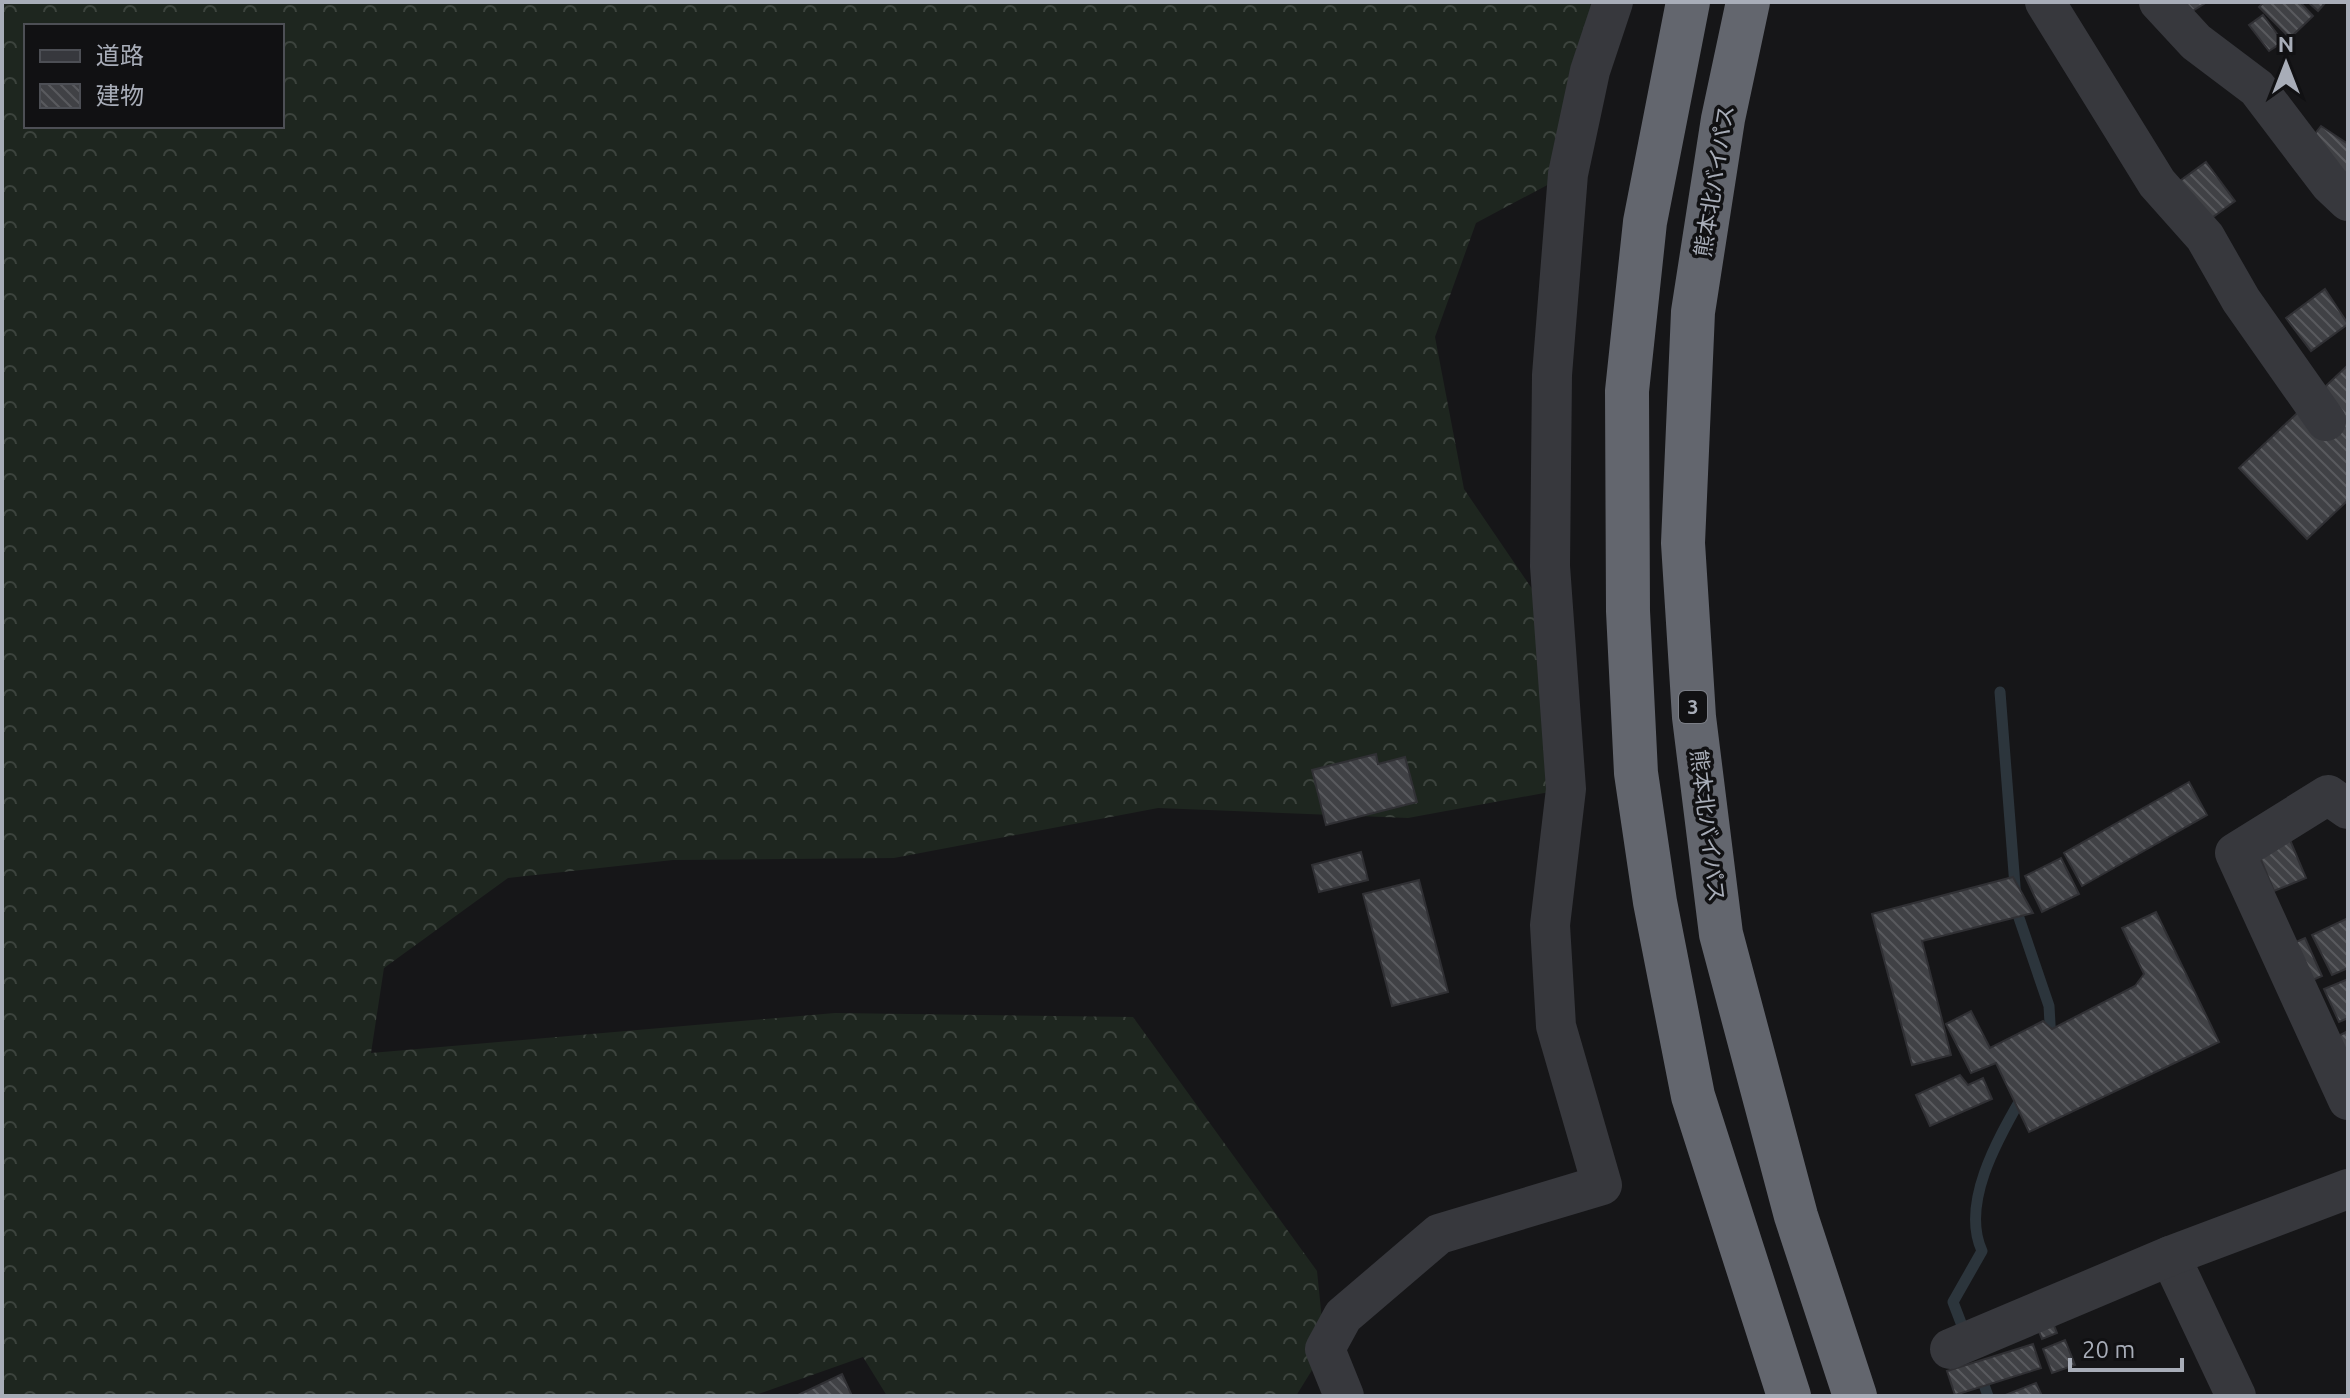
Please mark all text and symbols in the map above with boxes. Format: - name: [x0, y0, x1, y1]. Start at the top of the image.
- legend: [24, 24, 284, 128]
- north arrow: [2246, 24, 2326, 104]
- text: N: [2278, 31, 2294, 56]
- text: 道路: [96, 42, 144, 69]
- text: 建物: [96, 82, 144, 109]
- street label: 熊本北バイパス: [1689, 103, 1738, 259]
- road number: 3: [1679, 691, 1707, 723]
- street label: 熊本北バイパス: [1687, 748, 1730, 904]
- scale bar: [2070, 1322, 2182, 1372]
- text: 20 m: [2082, 1336, 2135, 1363]

